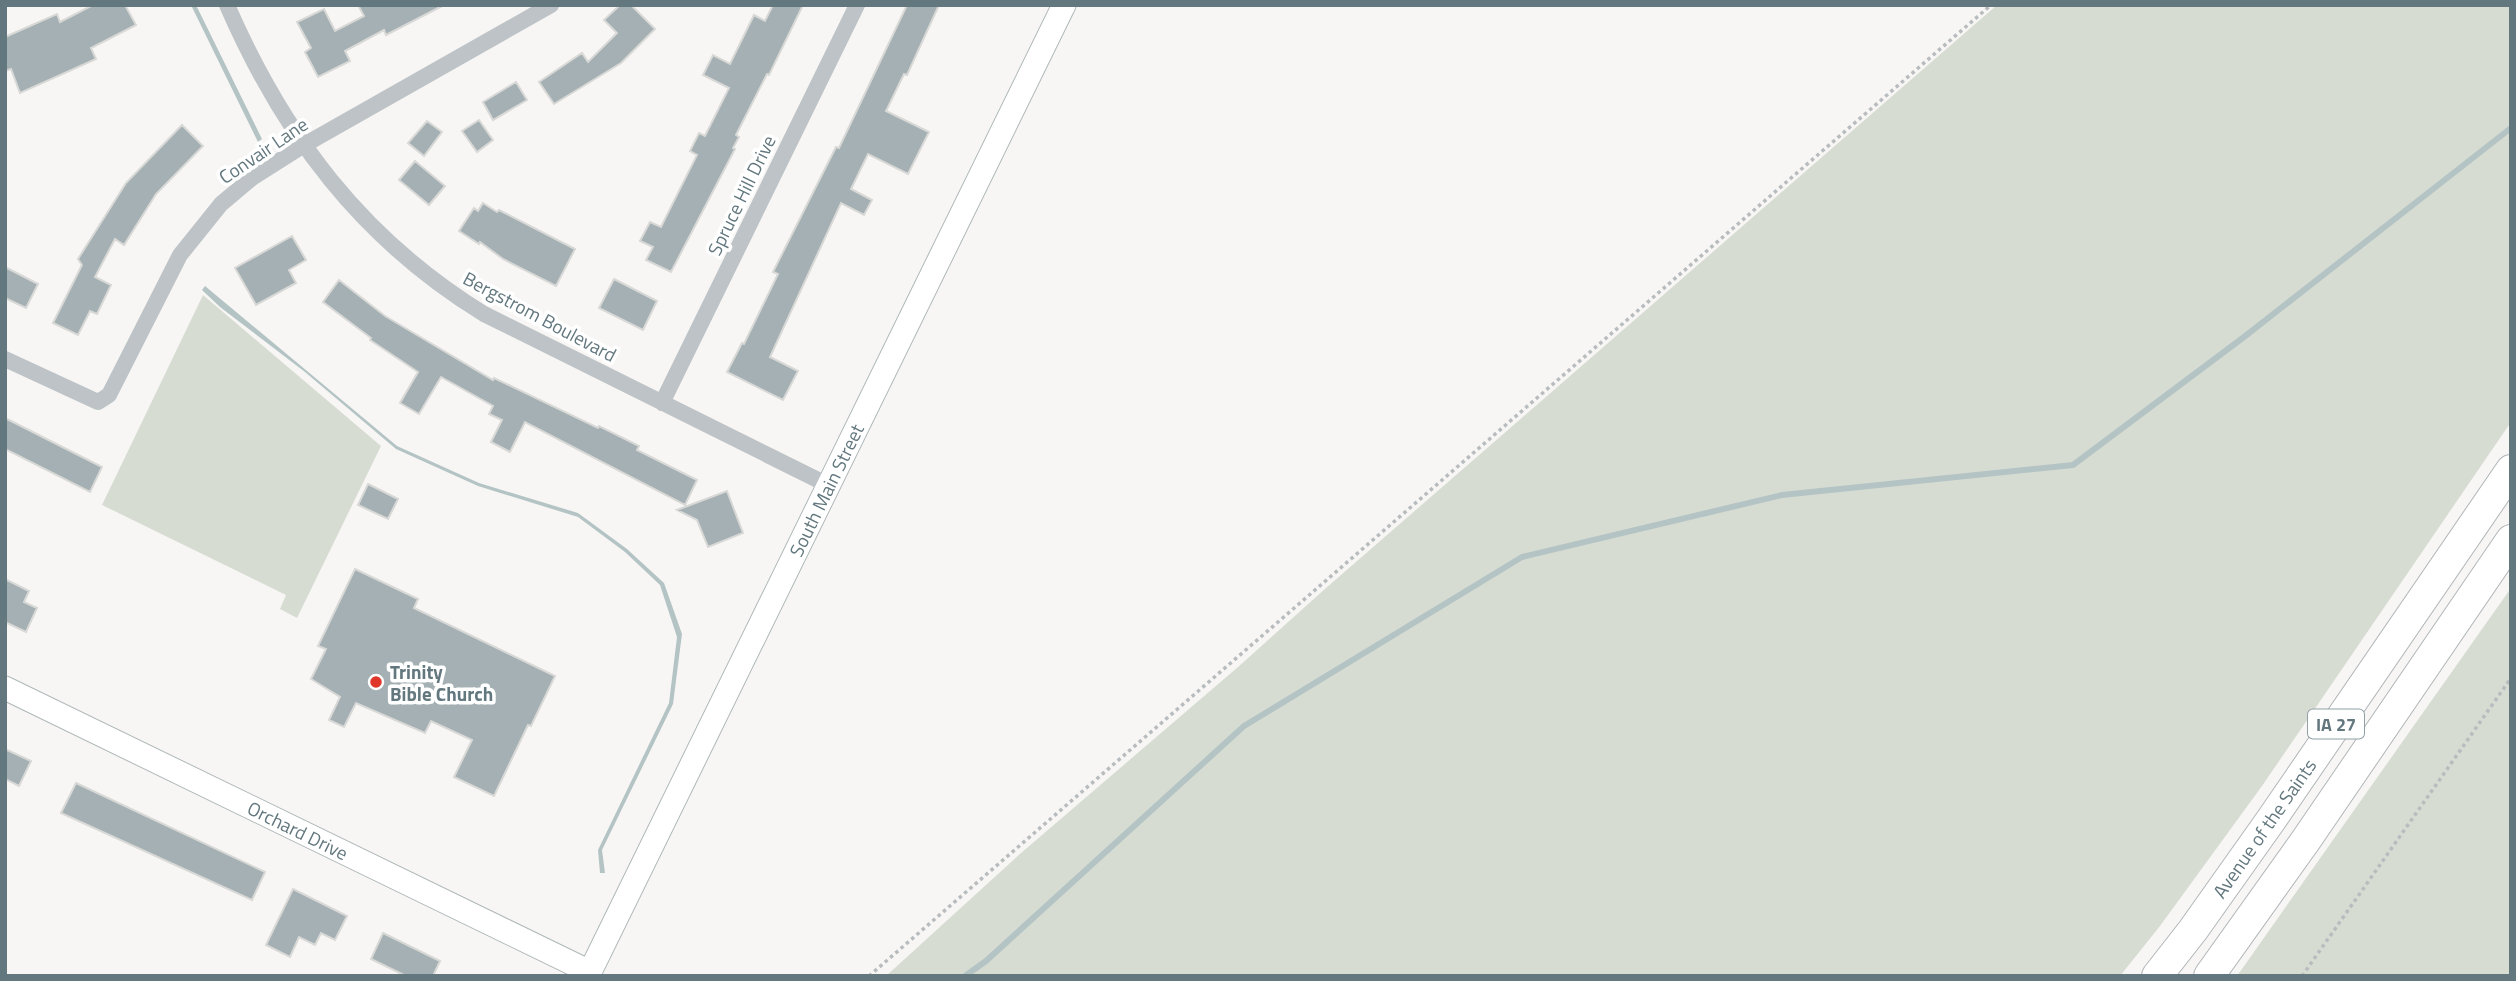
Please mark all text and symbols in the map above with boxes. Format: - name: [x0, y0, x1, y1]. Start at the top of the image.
- street label: Convair Lane: [213, 109, 313, 191]
- street label: Spruce Hill Drive: [699, 130, 783, 260]
- street label: Bergstrom Boulevard: [458, 263, 622, 369]
- street label: South Main Street: [781, 418, 871, 561]
- place label: Trinity Bible Church: [390, 657, 493, 708]
- marker: Trinity Bible Church: [368, 674, 384, 690]
- road number: IA 27: [2308, 710, 2364, 738]
- street label: Avenue of the Saints: [2205, 752, 2323, 904]
- street label: Orchard Drive: [243, 793, 353, 867]

